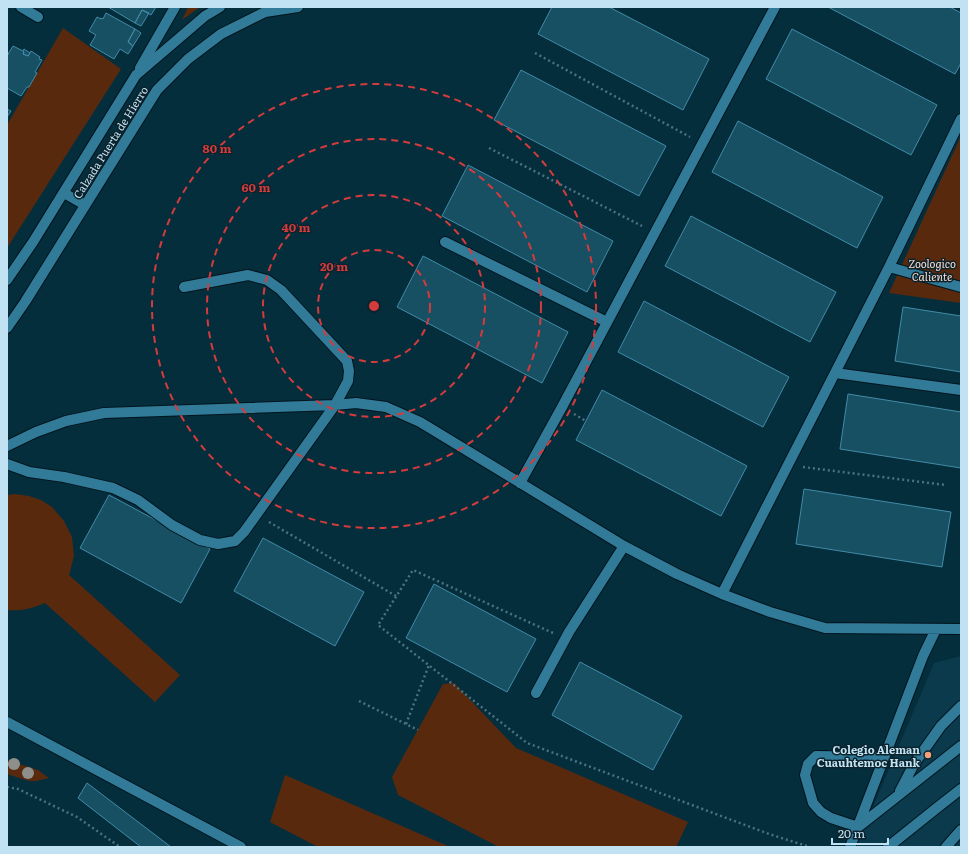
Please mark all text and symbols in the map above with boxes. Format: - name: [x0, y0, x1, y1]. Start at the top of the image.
- street label: Calzada Puerta de Hierro: [69, 83, 151, 201]
- text: 80 m: [203, 139, 231, 157]
- text: 60 m: [242, 178, 270, 196]
- text: 40 m: [282, 218, 311, 236]
- park label: Zoologico Caliente: [908, 255, 956, 284]
- text: 20 m: [320, 257, 348, 275]
- centre of rings: [367, 299, 381, 313]
- place label: Colegio Aleman Cuauhtemoc Hank: [817, 741, 921, 770]
- marker: Colegio Aleman Cuauhtemoc Hank: [923, 750, 933, 760]
- scale bar: [832, 820, 888, 846]
- text: 20 m: [838, 824, 865, 842]

